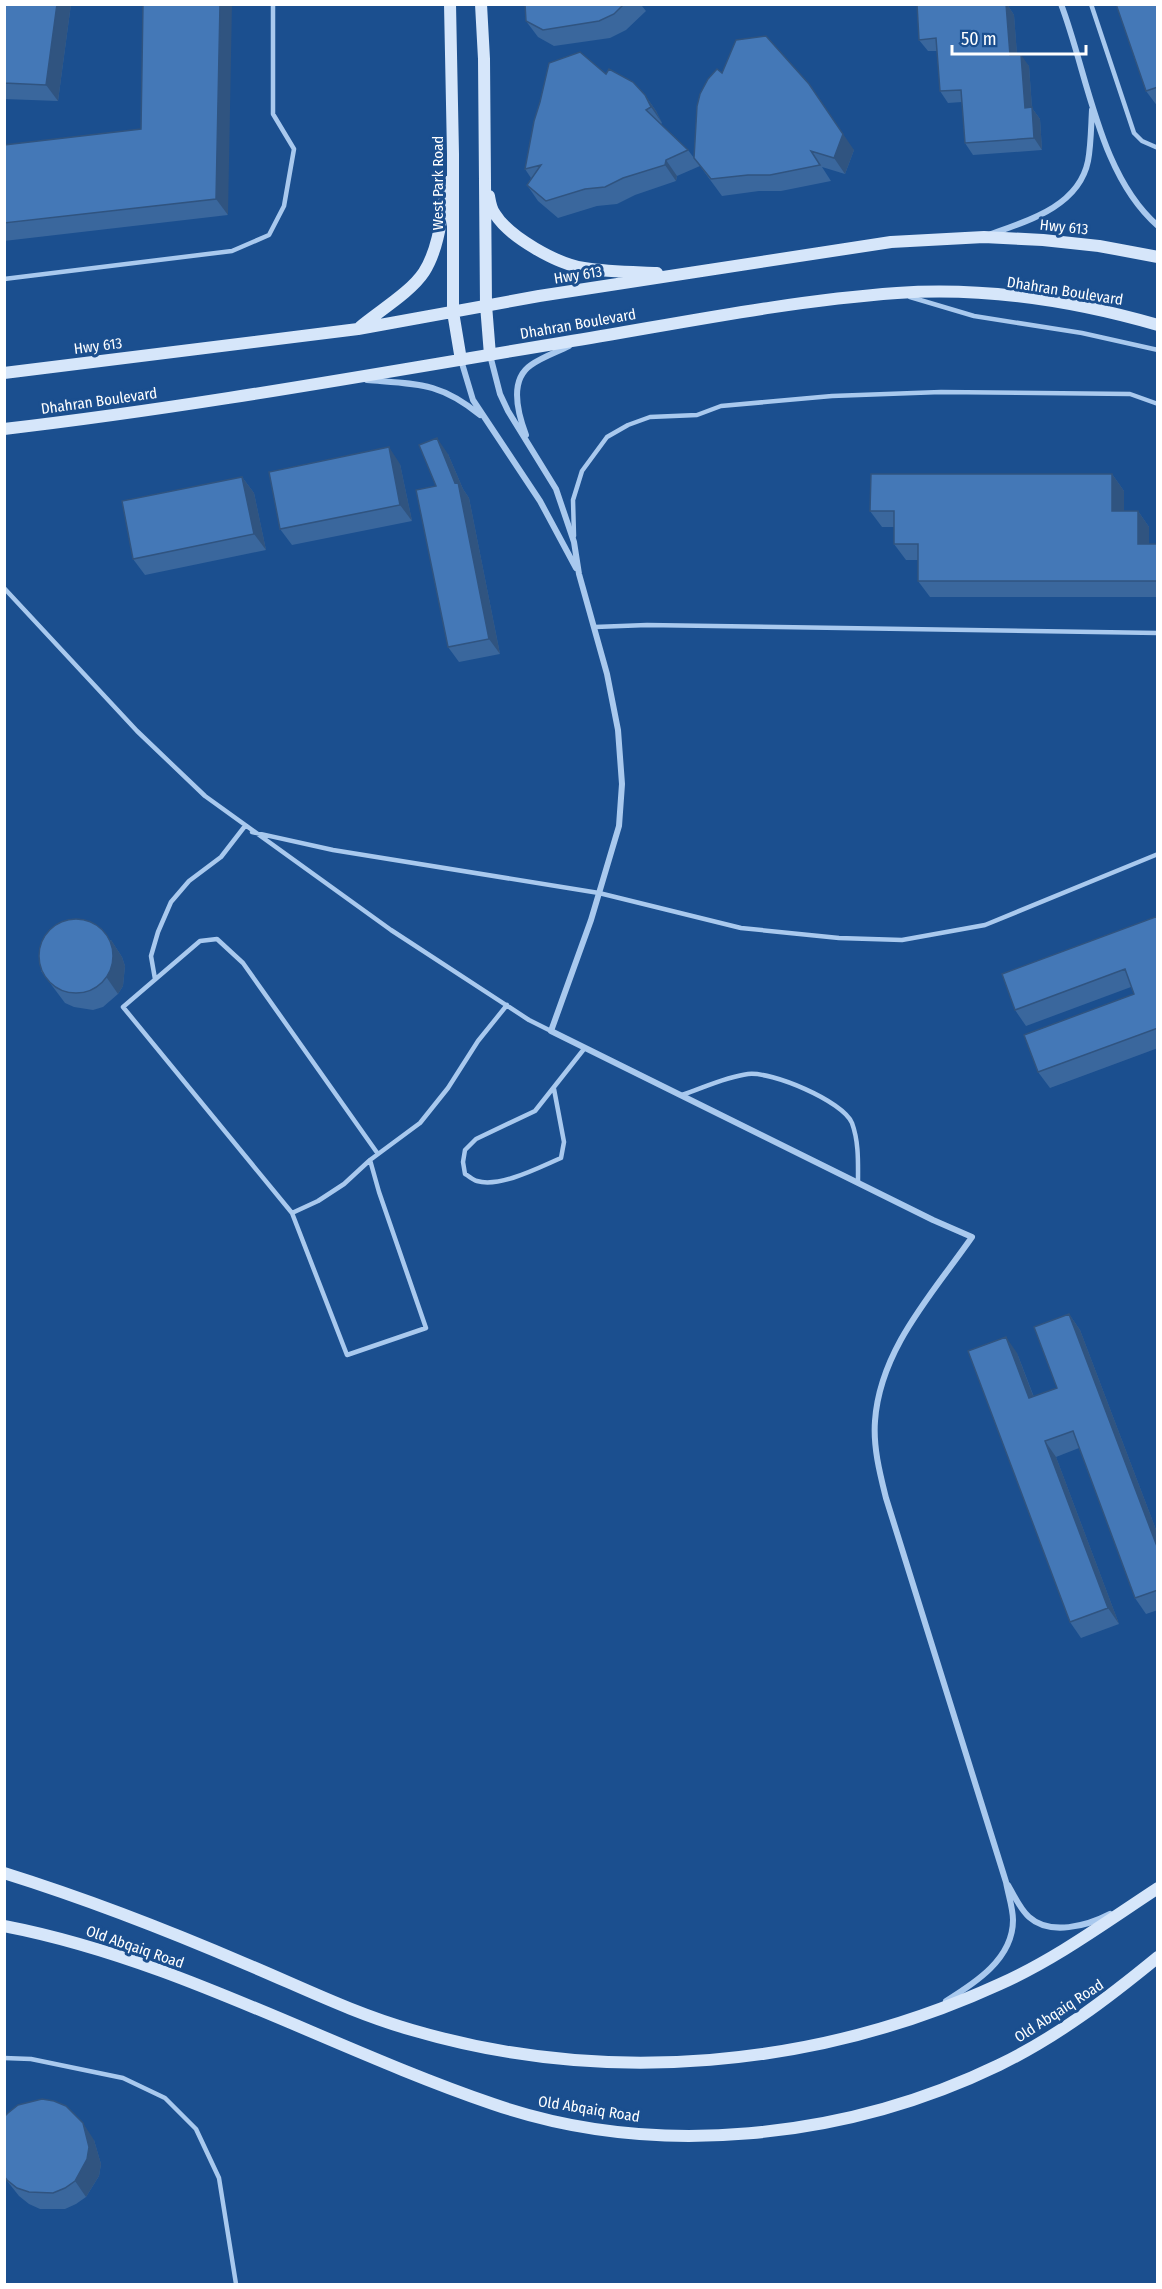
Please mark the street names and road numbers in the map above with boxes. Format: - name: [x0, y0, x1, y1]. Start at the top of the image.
- street label: West Park Road: [429, 136, 447, 230]
- street label: Hwy 613: [1039, 216, 1089, 239]
- street label: Hwy 613: [553, 262, 604, 288]
- street label: Dhahran Boulevard: [1006, 273, 1124, 309]
- street label: Dhahran Boulevard: [519, 305, 637, 343]
- street label: Hwy 613: [73, 334, 123, 358]
- street label: Dhahran Boulevard: [40, 384, 158, 418]
- street label: Old Abqaiq Road: [84, 1922, 186, 1972]
- street label: Old Abqaiq Road: [1011, 1976, 1107, 2046]
- street label: Old Abqaiq Road: [537, 2092, 641, 2126]

